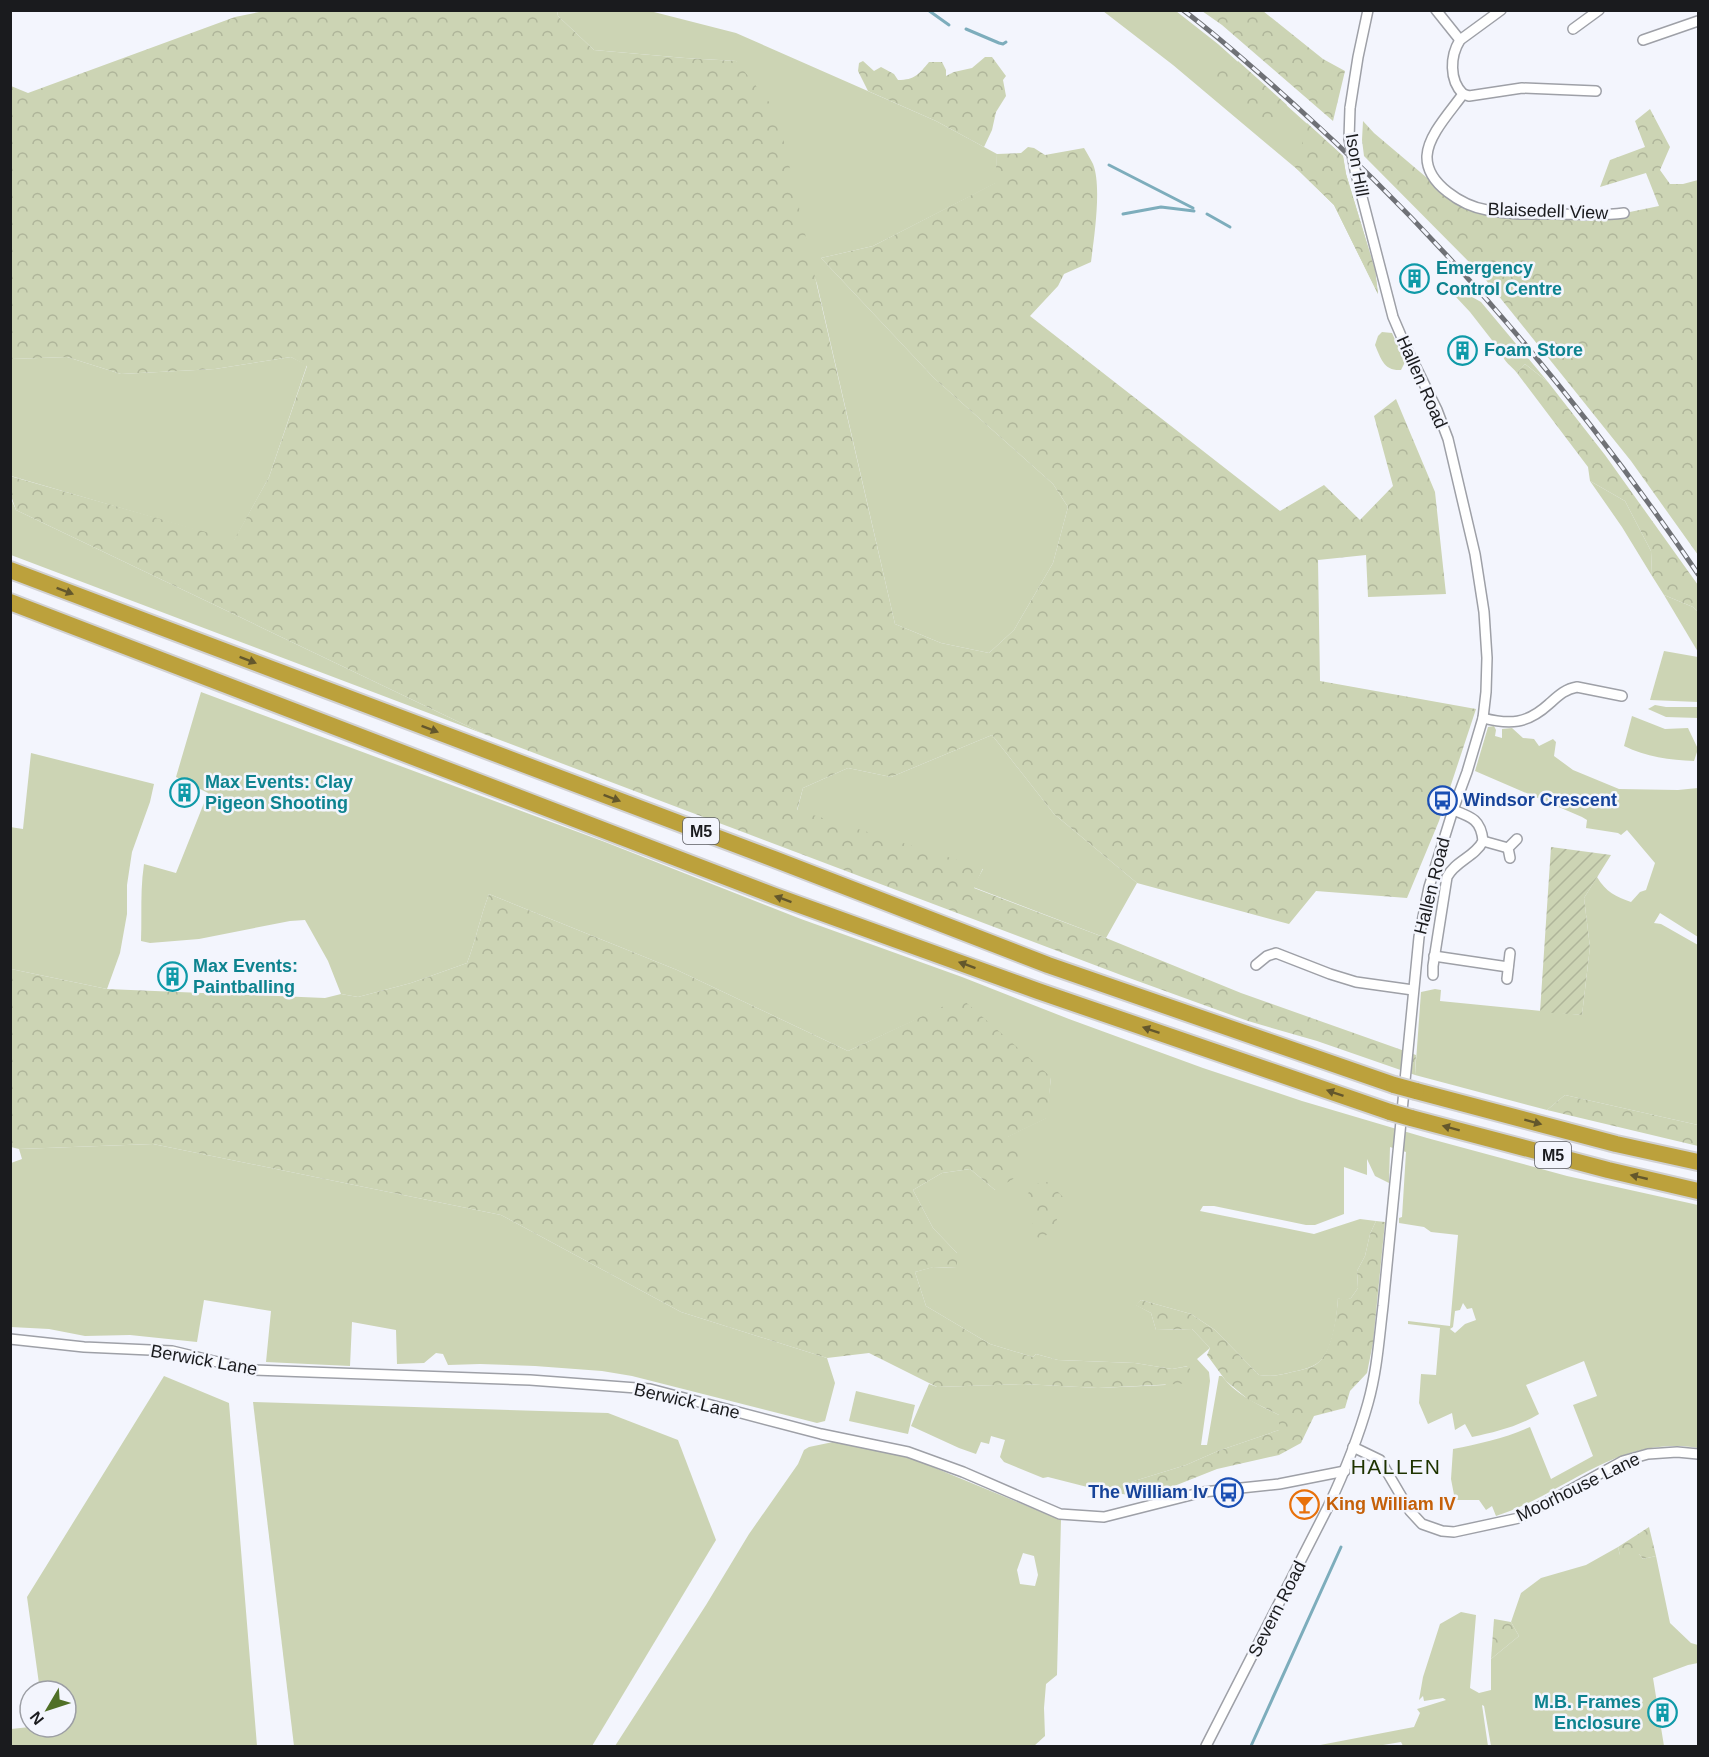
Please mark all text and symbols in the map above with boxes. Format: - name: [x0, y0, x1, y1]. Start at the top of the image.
- street label: Ison Hill: [1342, 132, 1372, 198]
- street label: Blaisedell View: [1487, 199, 1610, 223]
- place label: Emergency Control Centre: [1436, 258, 1562, 299]
- building icon: Emergency Control Centre: [1399, 262, 1431, 294]
- street label: Hallen Road: [1393, 333, 1451, 431]
- building icon: Foam Store: [1447, 334, 1479, 366]
- place label: Foam Store: [1484, 340, 1583, 360]
- one-way arrow: [56, 586, 74, 596]
- one-way arrow: [239, 655, 257, 665]
- one-way arrow: [421, 724, 439, 734]
- place label: Max Events: Clay Pigeon Shooting: [205, 772, 353, 813]
- building icon: Max Events: Clay Pigeon Shooting: [168, 776, 200, 808]
- bus stop icon: Windsor Crescent: [1426, 784, 1458, 816]
- place label: Windsor Crescent: [1463, 790, 1617, 810]
- one-way arrow: [604, 793, 622, 803]
- road number: M5: [683, 818, 719, 844]
- street label: Hallen Road: [1410, 836, 1454, 936]
- one-way arrow: [774, 893, 792, 903]
- place label: Max Events: Paintballing: [193, 956, 298, 997]
- building icon: Max Events: Paintballing: [156, 960, 188, 992]
- one-way arrow: [957, 960, 975, 970]
- one-way arrow: [1142, 1024, 1160, 1034]
- one-way arrow: [1326, 1088, 1344, 1098]
- one-way arrow: [1524, 1118, 1542, 1128]
- one-way arrow: [1441, 1123, 1460, 1133]
- road number: M5: [1535, 1142, 1571, 1168]
- one-way arrow: [1630, 1172, 1649, 1181]
- street label: Berwick Lane: [149, 1341, 259, 1379]
- street label: Berwick Lane: [632, 1379, 742, 1423]
- street label: Moorhouse Lane: [1513, 1448, 1643, 1526]
- district label: HALLEN: [1351, 1455, 1441, 1478]
- bus stop icon: The William Iv: [1213, 1476, 1245, 1508]
- place label: The William Iv: [1088, 1482, 1208, 1502]
- bar icon: King William IV: [1289, 1488, 1321, 1520]
- place label: King William IV: [1326, 1494, 1456, 1514]
- street label: Severn Road: [1244, 1558, 1310, 1660]
- north arrow: [18, 1679, 78, 1739]
- place label: M.B. Frames Enclosure: [1534, 1692, 1641, 1733]
- building icon: M.B. Frames Enclosure: [1646, 1696, 1678, 1728]
- text: N: [26, 1708, 47, 1728]

